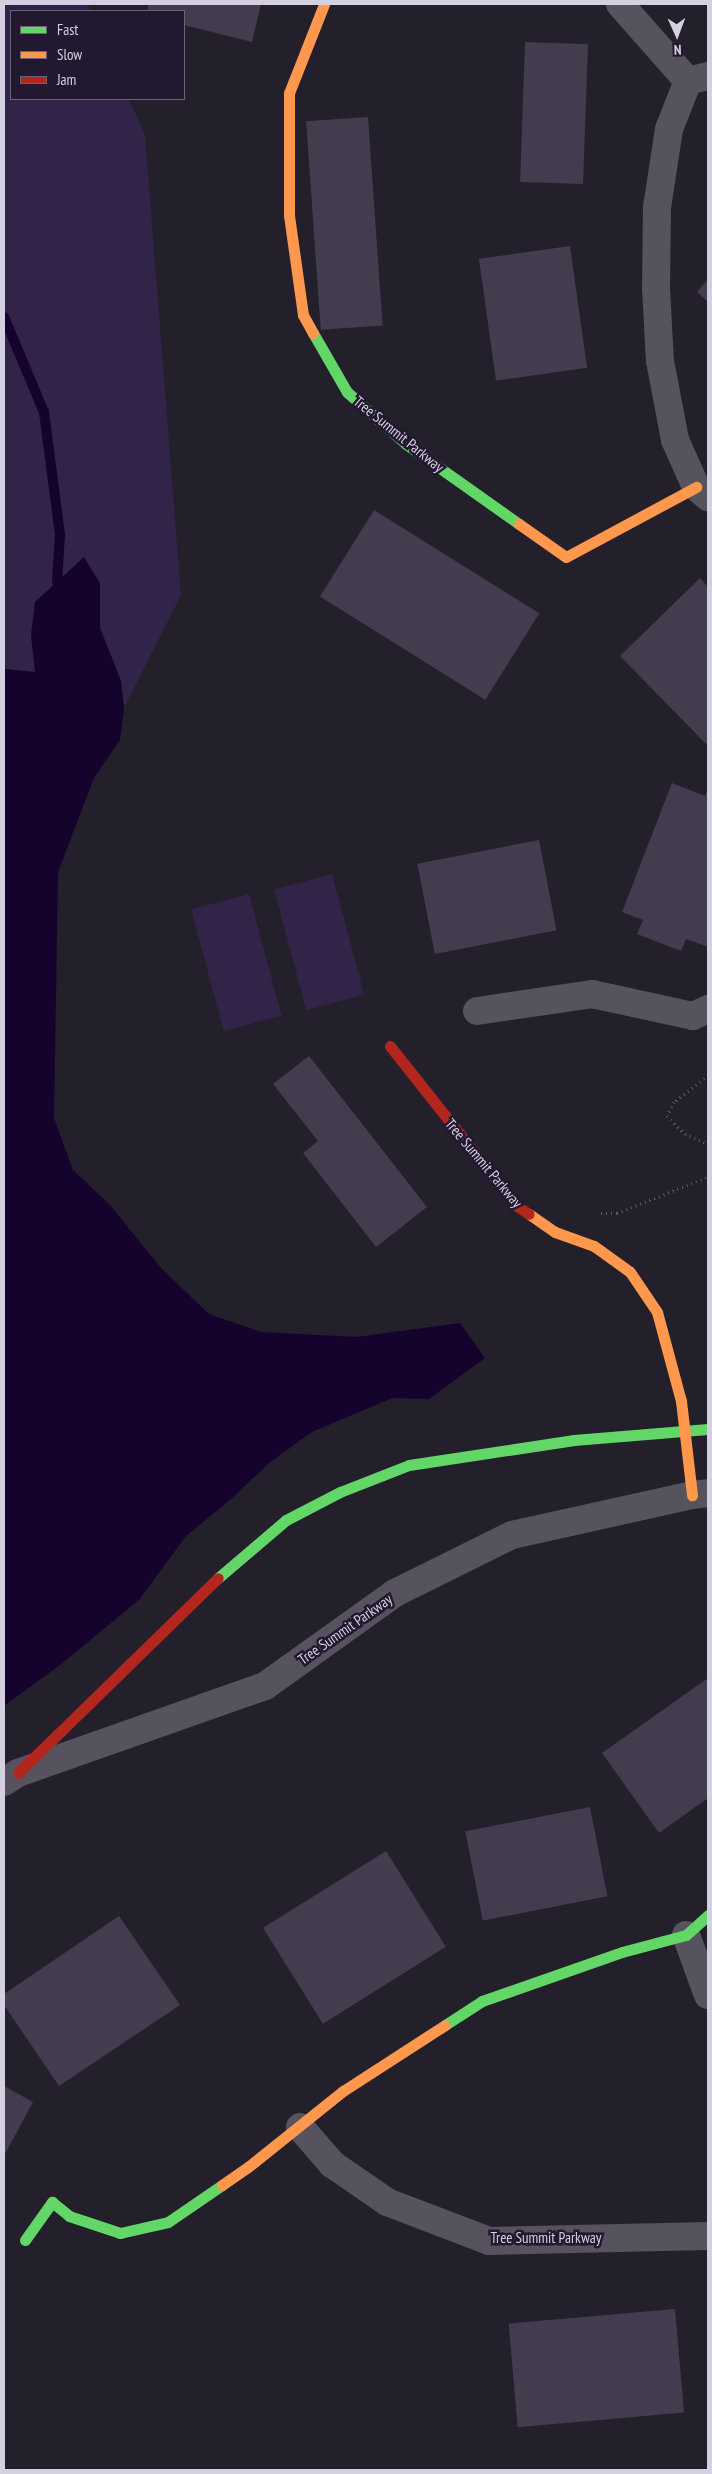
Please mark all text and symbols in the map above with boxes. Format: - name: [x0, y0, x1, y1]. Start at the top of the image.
- legend: [10, 10, 185, 100]
- north arrow: [652, 10, 702, 60]
- text: Fast: [57, 20, 78, 39]
- text: N: [673, 41, 682, 59]
- text: Slow: [57, 45, 82, 64]
- text: Jam: [57, 70, 76, 89]
- street label: Tree Summit Parkway: [350, 392, 448, 476]
- street label: Tree Summit Parkway: [441, 1115, 527, 1211]
- street label: Tree Summit Parkway: [294, 1590, 396, 1668]
- street label: Tree Summit Parkway: [491, 2229, 601, 2247]

